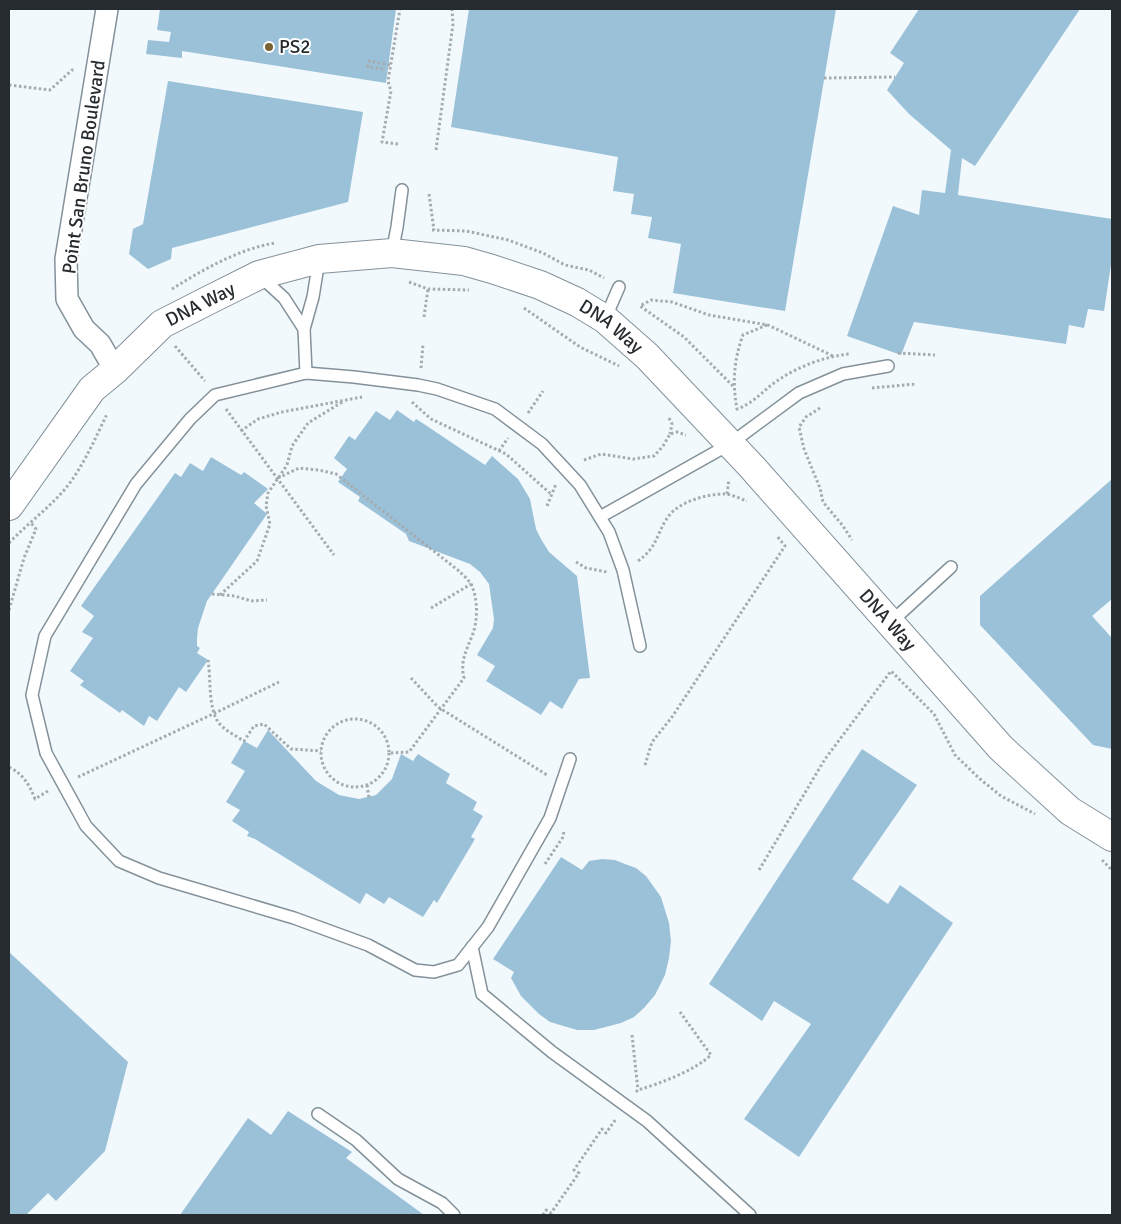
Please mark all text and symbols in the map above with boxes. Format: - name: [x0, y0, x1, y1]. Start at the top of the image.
- place label: PS2: [279, 35, 311, 59]
- marker: PS2: [263, 41, 275, 53]
- street label: Point San Bruno Boulevard: [57, 58, 111, 276]
- street label: DNA Way: [161, 277, 239, 332]
- street label: DNA Way: [575, 294, 648, 359]
- street label: DNA Way: [854, 584, 922, 656]

